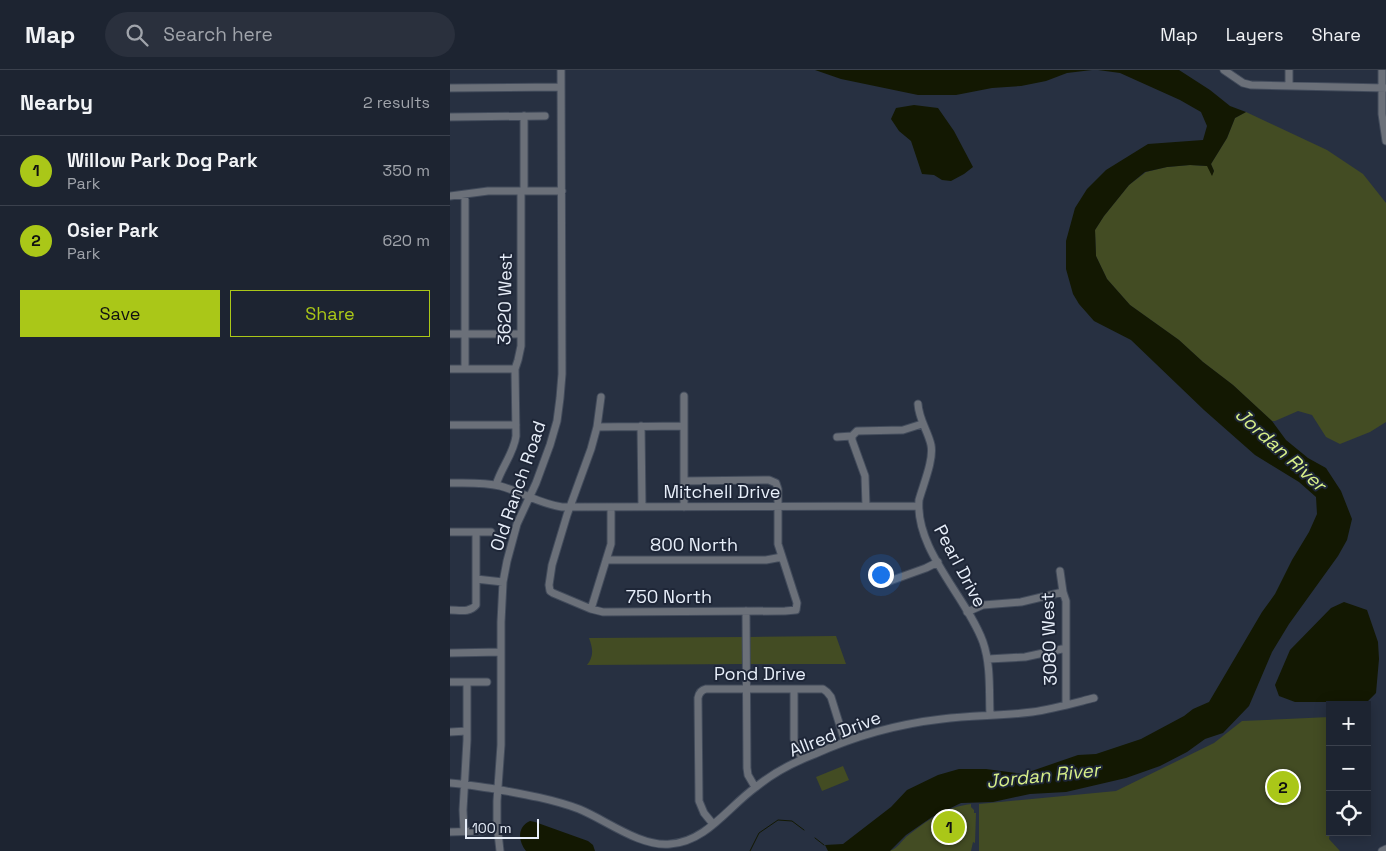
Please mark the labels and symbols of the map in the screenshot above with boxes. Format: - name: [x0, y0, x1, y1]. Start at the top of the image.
- street label: 3620 West: [492, 253, 517, 345]
- water label: Jordan River: [1230, 402, 1333, 498]
- street label: Old Ranch Road: [485, 418, 551, 554]
- street label: Mitchell Drive: [664, 480, 780, 503]
- street label: Pearl Drive: [929, 520, 992, 611]
- street label: 800 North: [650, 533, 738, 556]
- your location: [868, 562, 894, 588]
- street label: 750 North: [626, 585, 712, 608]
- street label: 3080 West: [1035, 592, 1062, 686]
- street label: Pond Drive: [714, 662, 806, 685]
- street label: Allred Drive: [786, 705, 884, 762]
- water label: Jordan River: [985, 757, 1103, 794]
- pin: 2: [1267, 768, 1299, 806]
- pin: 1: [933, 808, 965, 846]
- scale bar: [465, 816, 539, 839]

